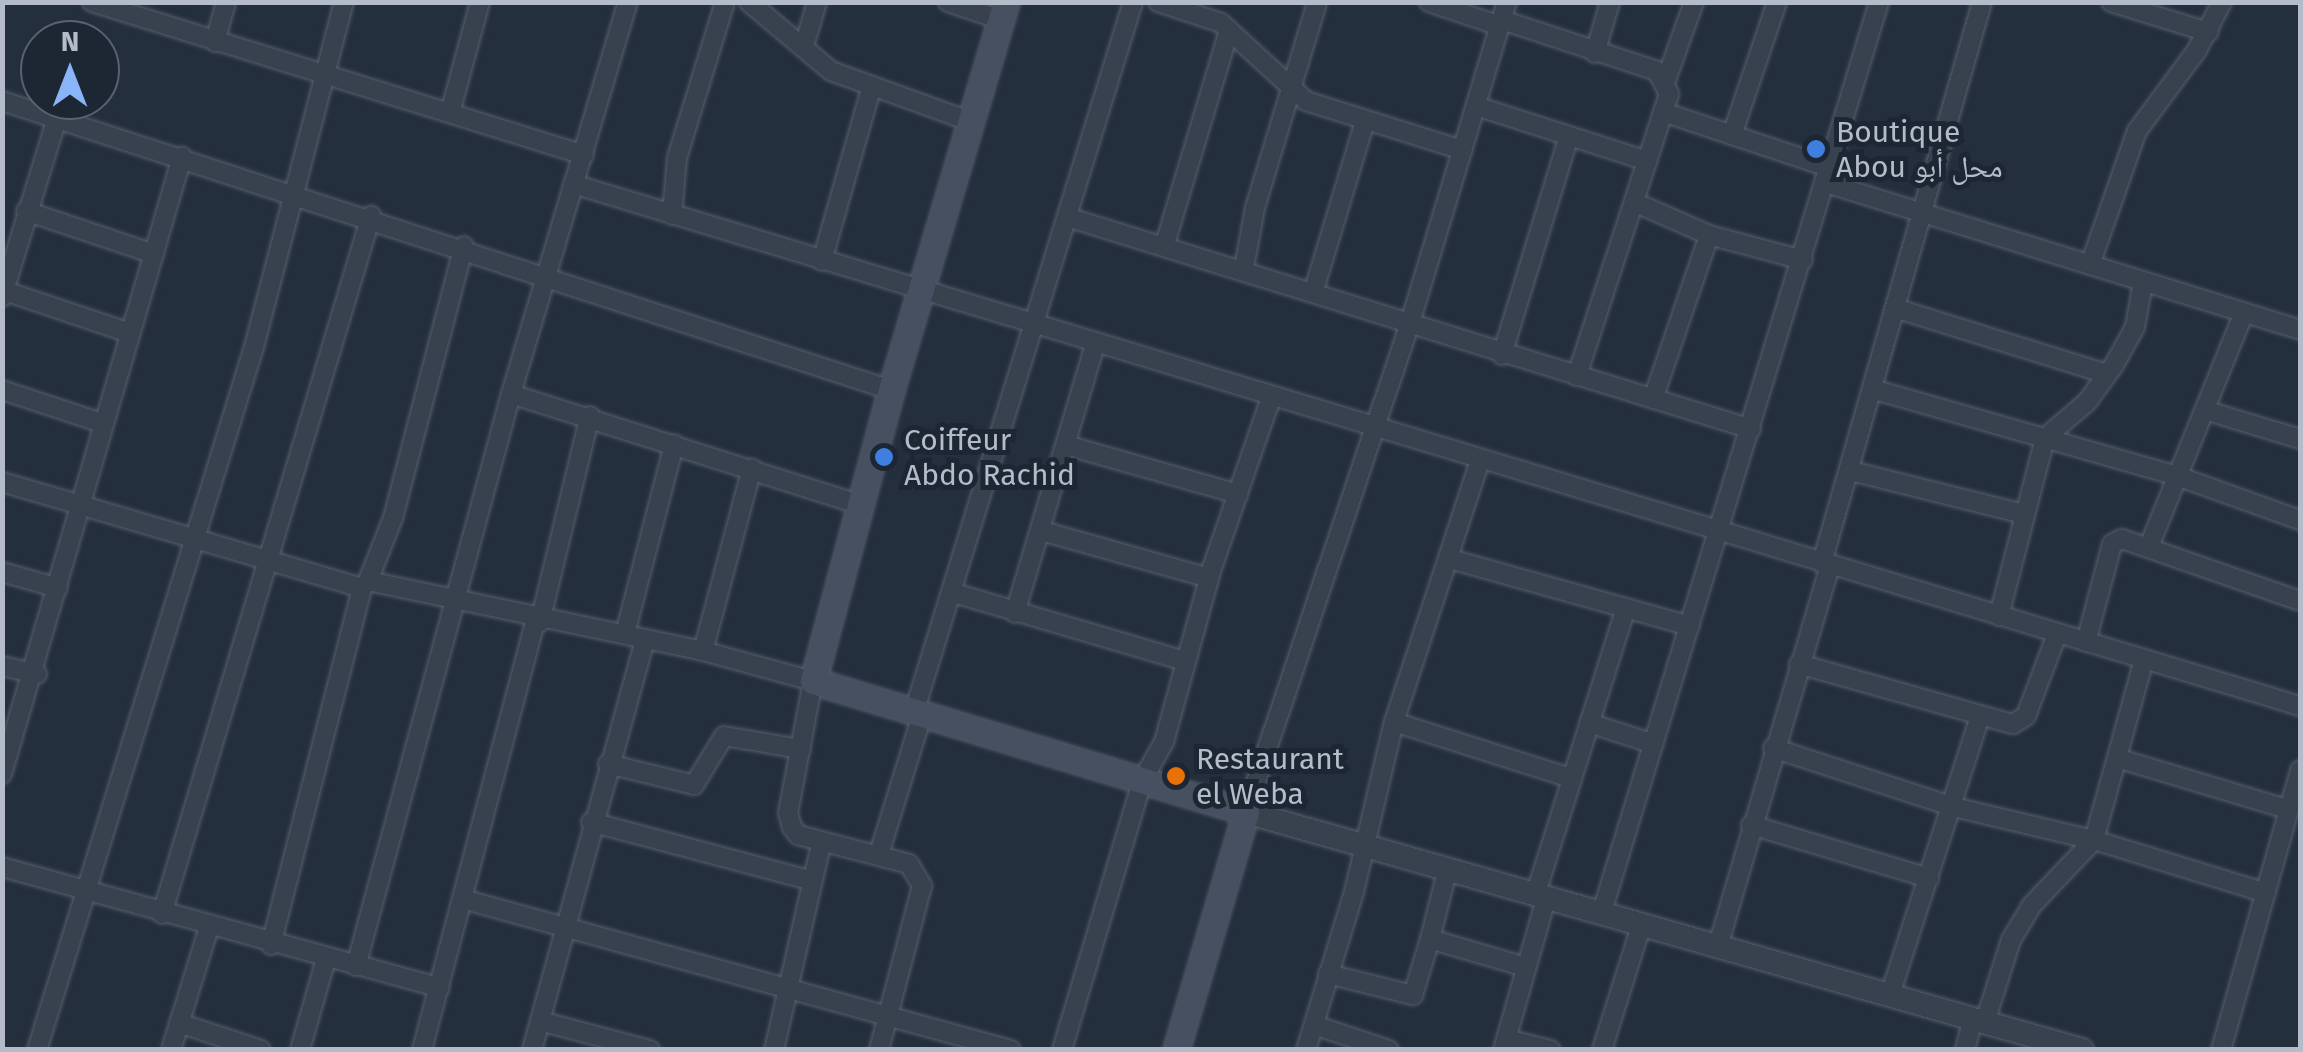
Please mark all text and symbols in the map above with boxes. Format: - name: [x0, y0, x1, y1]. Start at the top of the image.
- north arrow: [20, 20, 120, 120]
- text: N: [61, 25, 79, 58]
- place label: Boutique Abou محل أبو: [1836, 114, 2003, 184]
- marker: Boutique Abou محل أبو: [1805, 138, 1827, 160]
- place label: Coiffeur Abdo Rachid: [904, 422, 1075, 492]
- marker: Coiffeur Abdo Rachid: [873, 446, 895, 468]
- place label: Restaurant el Weba: [1196, 741, 1344, 812]
- marker: Restaurant el Weba: [1165, 765, 1187, 787]

